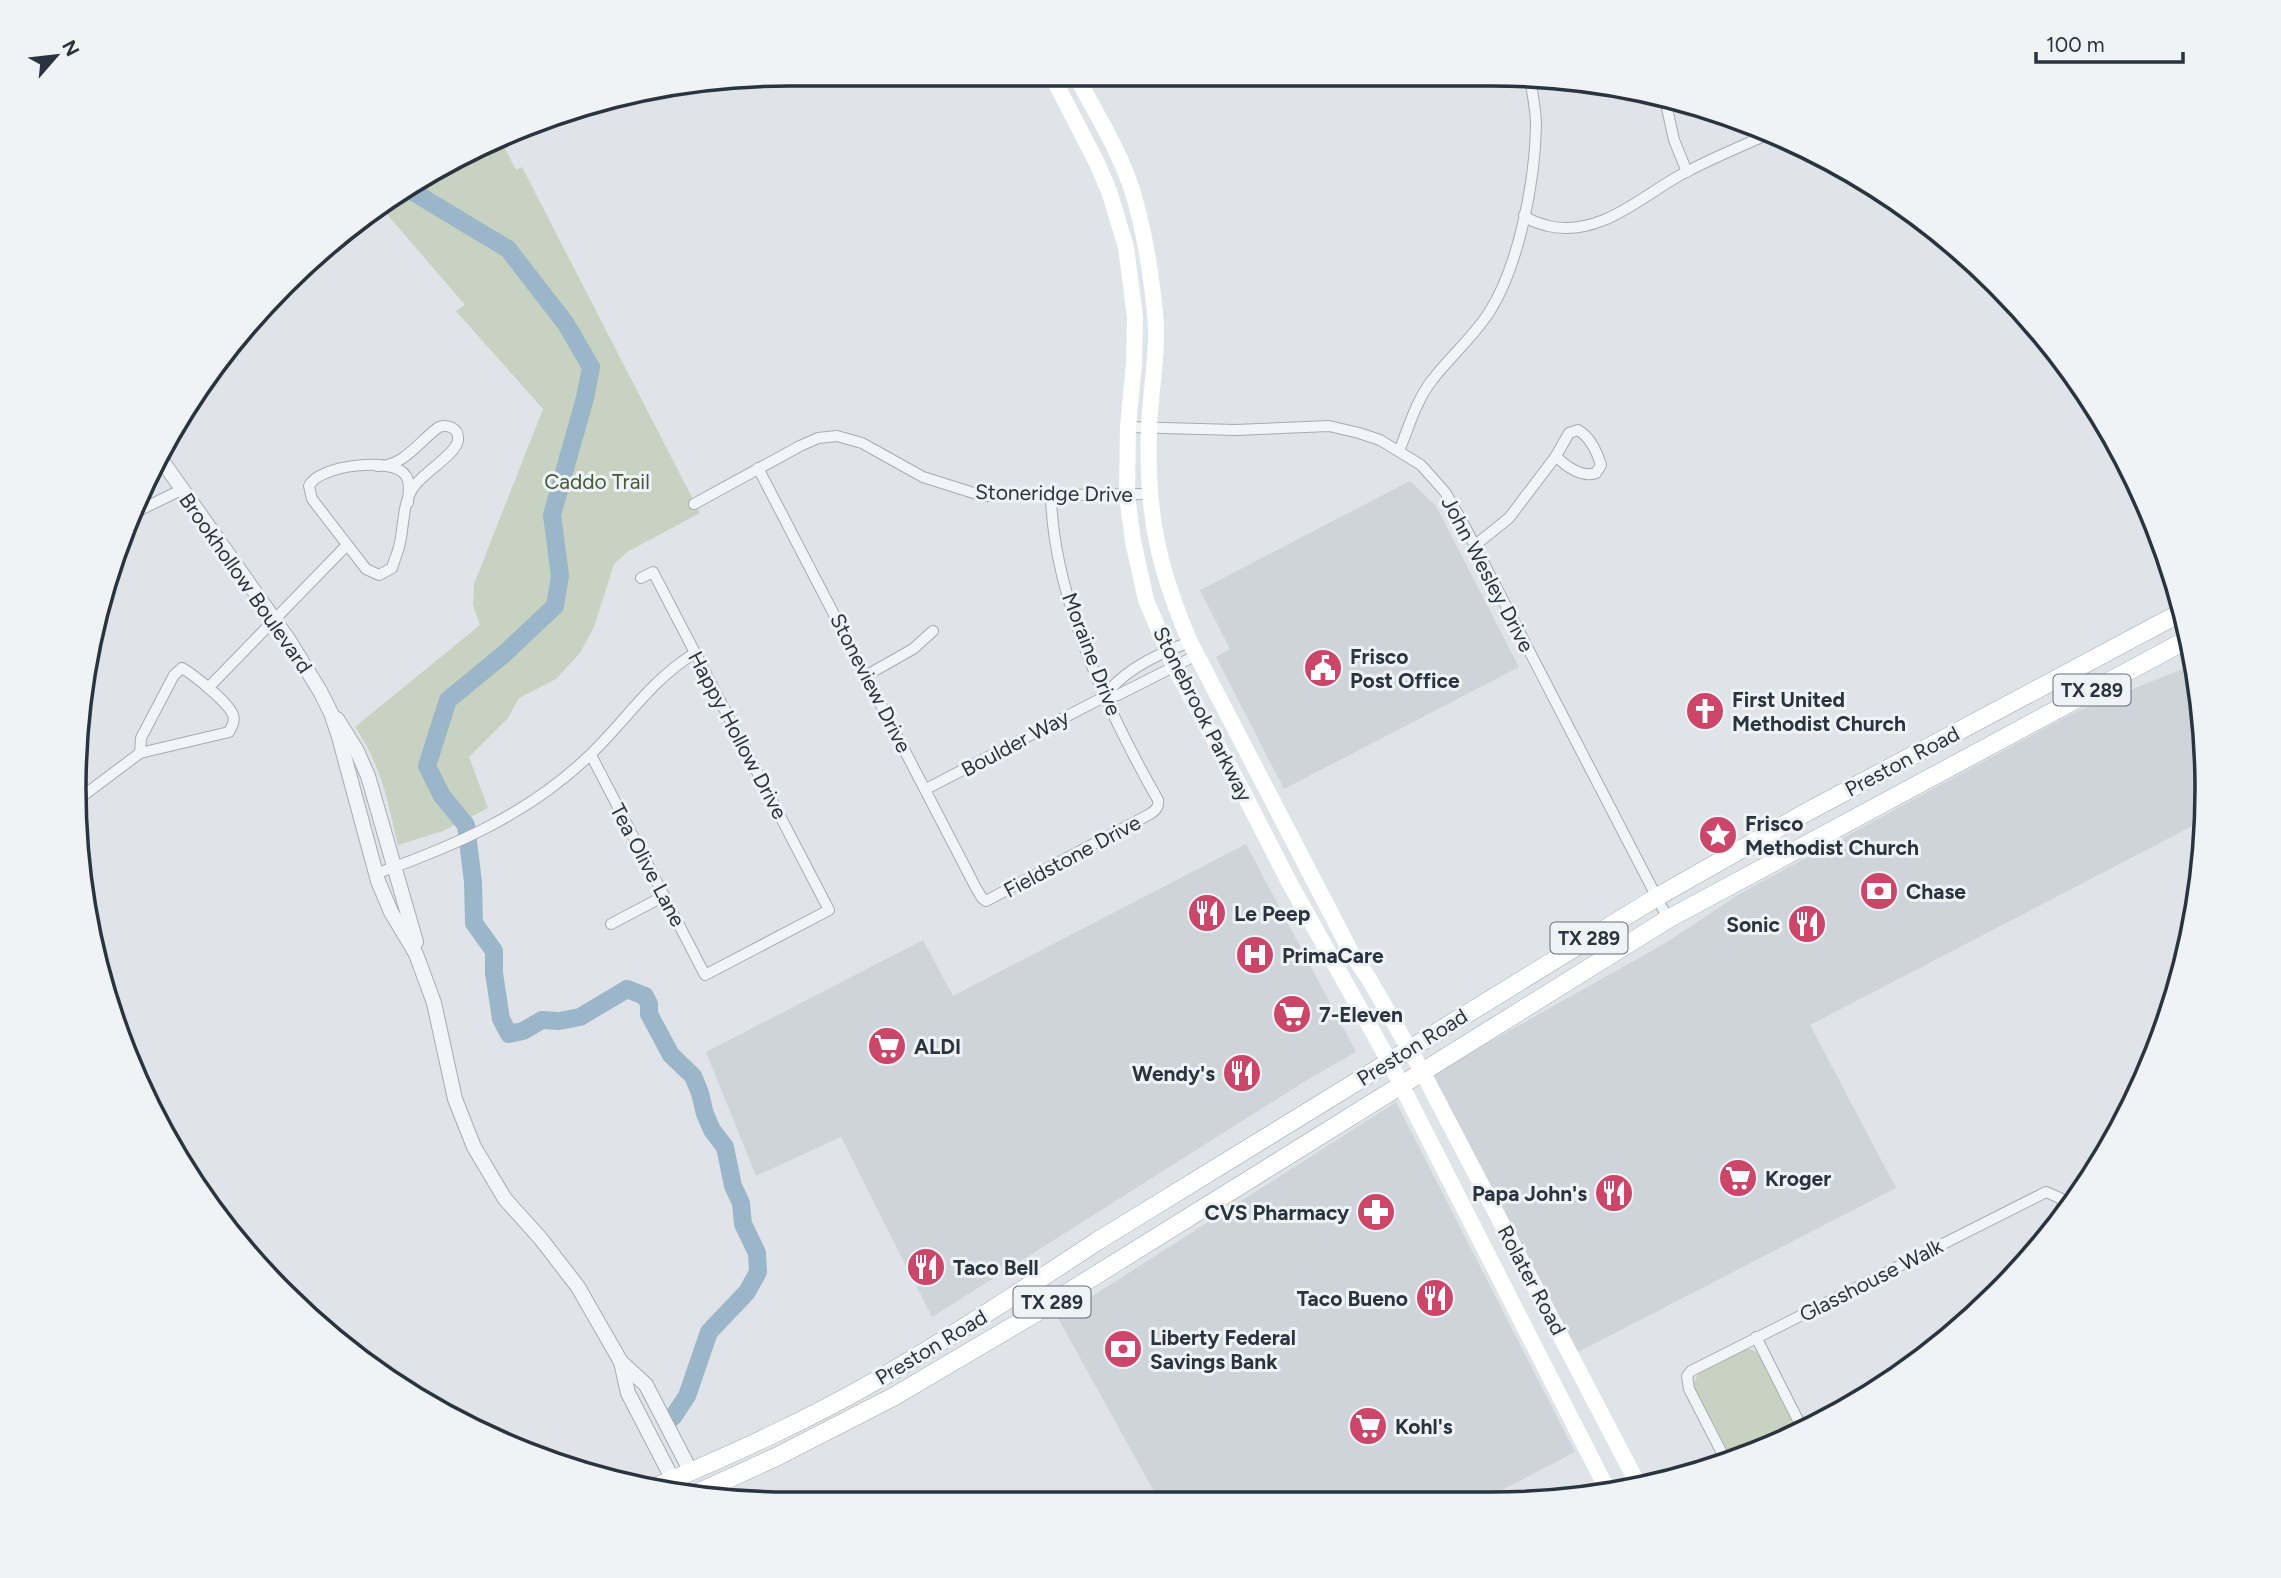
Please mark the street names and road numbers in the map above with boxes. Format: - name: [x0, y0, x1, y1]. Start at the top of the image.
- street label: Stoneridge Drive: [975, 479, 1133, 507]
- street label: Brookhollow Boulevard: [174, 488, 318, 678]
- street label: John Wesley Drive: [1436, 492, 1540, 656]
- street label: Moraine Drive: [1057, 589, 1127, 719]
- street label: Stoneview Drive: [825, 609, 917, 757]
- street label: Stonebrook Parkway: [1148, 622, 1258, 806]
- street label: Happy Hollow Drive: [683, 647, 793, 823]
- road number: TX 289: [2054, 674, 2130, 706]
- street label: Boulder Way: [957, 704, 1073, 782]
- street label: Preston Road: [1841, 720, 1963, 802]
- street label: Tea Olive Lane: [605, 799, 691, 931]
- street label: Fieldstone Drive: [999, 809, 1145, 903]
- road number: TX 289: [1550, 922, 1628, 954]
- street label: Preston Road: [1352, 1003, 1472, 1091]
- street label: Rolater Road: [1493, 1221, 1571, 1339]
- street label: Glasshouse Walk: [1795, 1233, 1948, 1327]
- road number: TX 289: [1014, 1286, 1090, 1318]
- street label: Preston Road: [871, 1304, 991, 1390]

